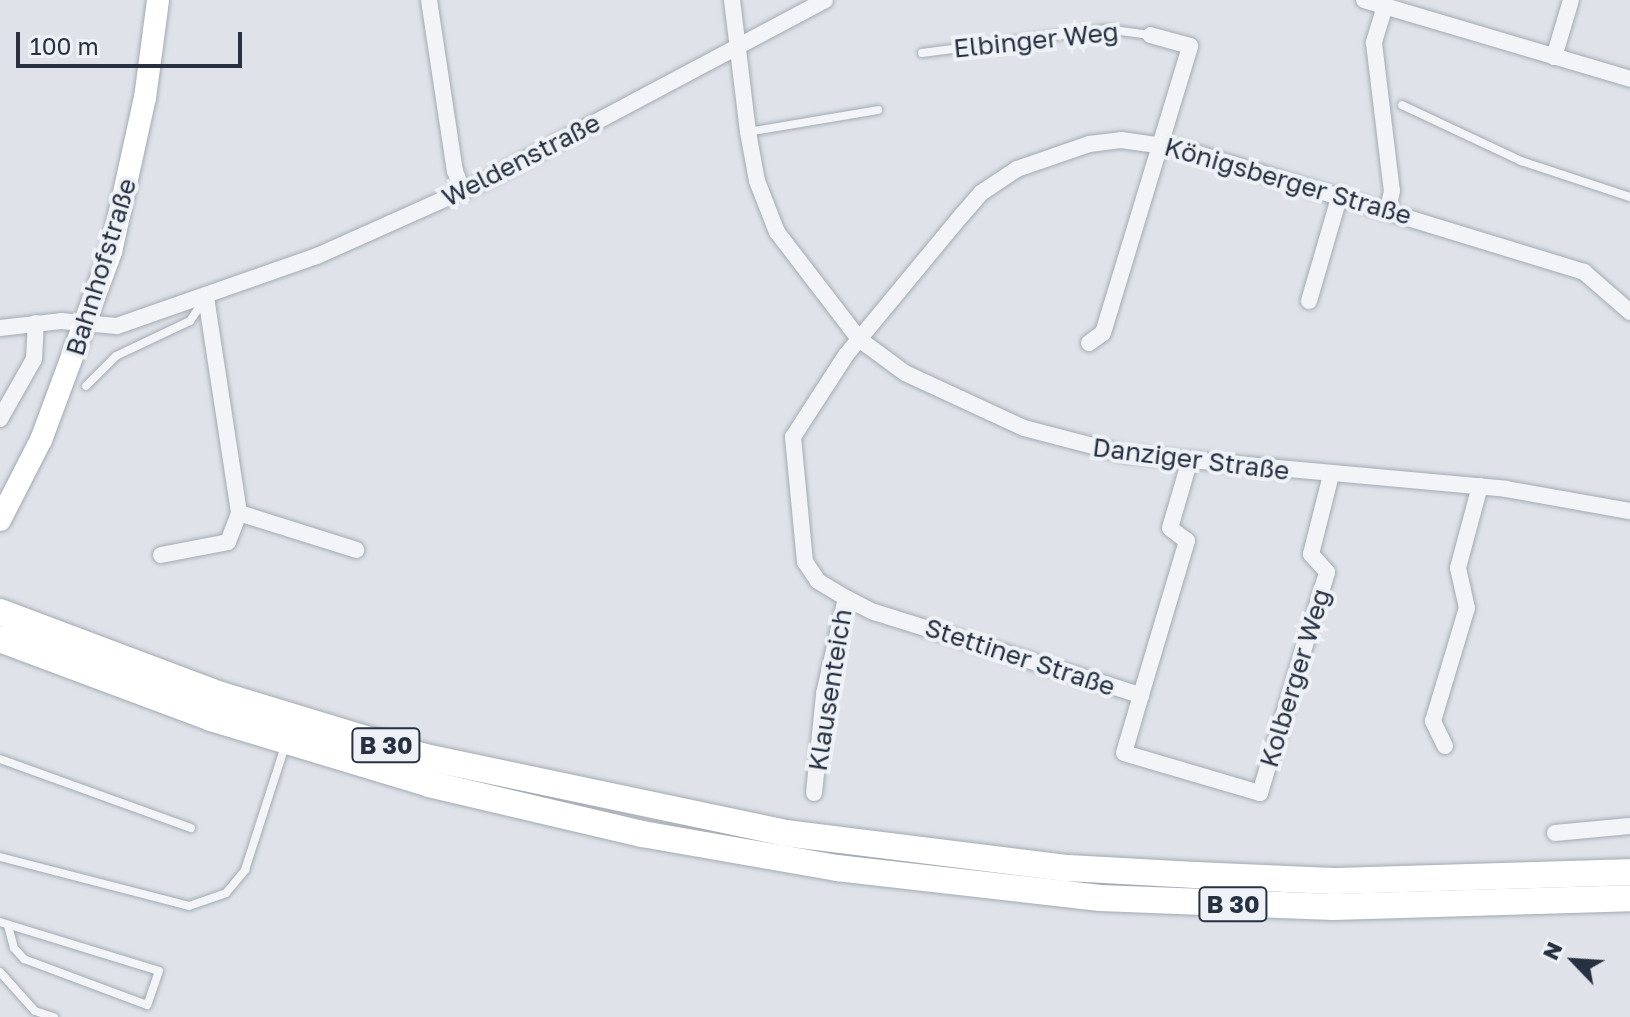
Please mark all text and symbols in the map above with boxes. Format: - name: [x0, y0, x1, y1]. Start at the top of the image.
- scale bar: [20, 16, 246, 66]
- street label: Elbinger Weg: [952, 16, 1120, 64]
- text: 100 m: [30, 31, 99, 60]
- street label: Weldenstraße: [437, 107, 605, 213]
- street label: Königsberger Straße: [1161, 131, 1415, 231]
- street label: Bahnhofstraße: [59, 175, 143, 359]
- street label: Danziger Straße: [1091, 431, 1291, 487]
- street label: Kolberger Weg: [1253, 585, 1337, 771]
- street label: Klausenteich: [802, 607, 858, 773]
- street label: Stettiner Straße: [921, 612, 1119, 702]
- road number: B 30: [350, 725, 422, 765]
- road number: B 30: [1197, 884, 1269, 924]
- north arrow: [1534, 921, 1614, 1001]
- text: N: [1536, 937, 1568, 964]

